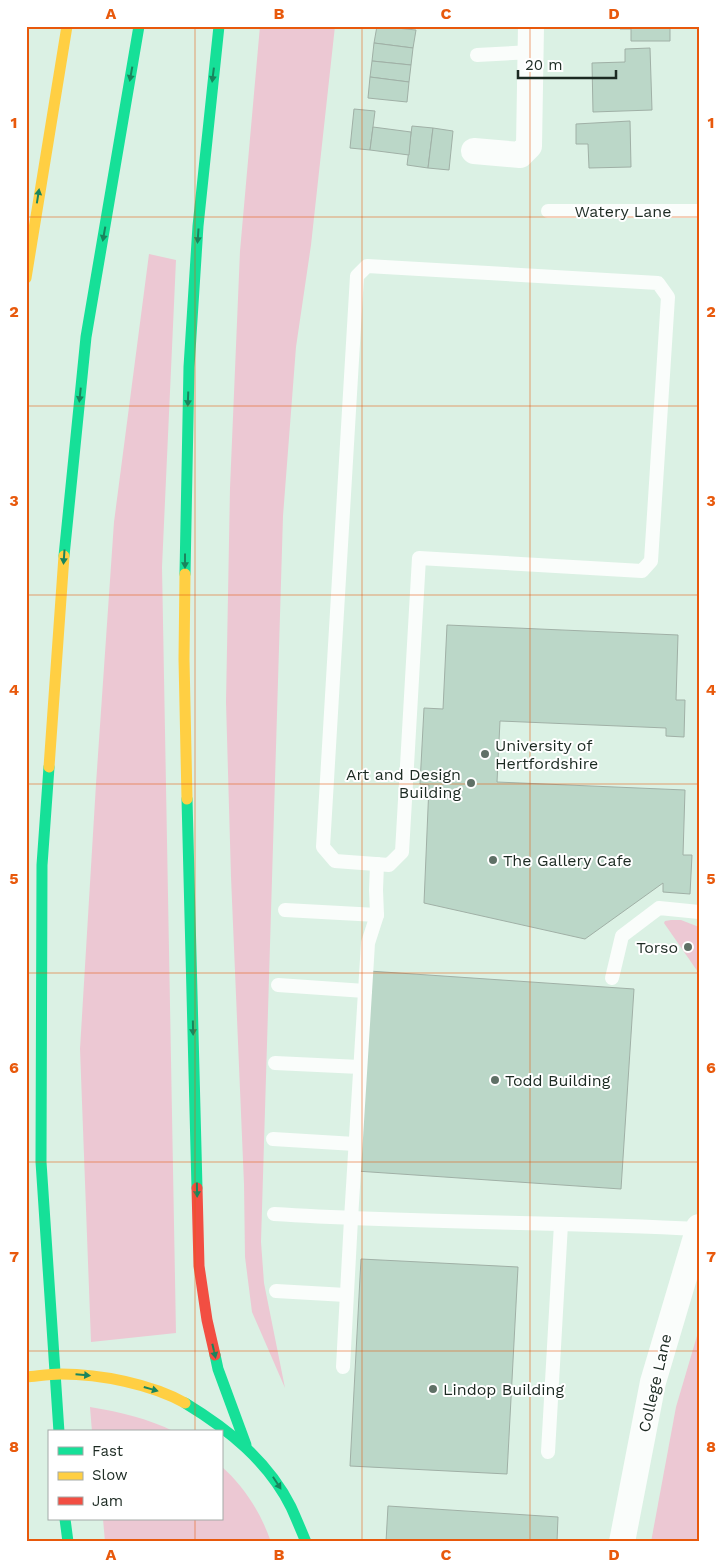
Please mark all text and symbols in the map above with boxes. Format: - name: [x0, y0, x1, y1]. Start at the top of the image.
- text: A: [106, 4, 117, 23]
- text: B: [274, 4, 285, 23]
- text: C: [441, 4, 452, 23]
- text: D: [608, 4, 620, 23]
- scale bar: [518, 48, 615, 80]
- text: 20 m: [525, 56, 563, 74]
- one-way arrow: [126, 67, 134, 83]
- one-way arrow: [209, 67, 217, 83]
- text: 1: [11, 113, 17, 132]
- text: 1: [708, 113, 714, 132]
- one-way arrow: [35, 187, 43, 203]
- street label: Watery Lane: [574, 202, 672, 221]
- one-way arrow: [99, 227, 107, 243]
- one-way arrow: [193, 229, 201, 245]
- text: 2: [9, 302, 19, 321]
- text: 2: [706, 302, 716, 321]
- one-way arrow: [76, 387, 84, 403]
- one-way arrow: [184, 391, 192, 407]
- text: 3: [9, 491, 19, 510]
- text: 3: [706, 491, 716, 510]
- one-way arrow: [60, 549, 68, 565]
- one-way arrow: [181, 553, 189, 569]
- text: 4: [9, 680, 19, 699]
- text: 4: [706, 680, 716, 699]
- place label: University of Hertfordshire: [495, 736, 598, 773]
- marker: University of Hertfordshire: [479, 748, 491, 760]
- place label: Art and Design Building: [346, 765, 461, 802]
- marker: Art and Design Building: [465, 777, 477, 789]
- place label: The Gallery Cafe: [503, 851, 632, 870]
- marker: The Gallery Cafe: [487, 854, 499, 866]
- text: 5: [9, 869, 19, 888]
- text: 5: [706, 869, 716, 888]
- place label: Torso: [636, 938, 678, 957]
- marker: Torso: [682, 941, 694, 953]
- one-way arrow: [189, 1020, 197, 1036]
- text: 6: [9, 1058, 19, 1077]
- text: 6: [706, 1058, 716, 1077]
- place label: Todd Building: [505, 1071, 611, 1090]
- marker: Todd Building: [489, 1074, 501, 1086]
- one-way arrow: [193, 1182, 201, 1198]
- text: 7: [9, 1247, 19, 1266]
- text: 7: [706, 1247, 716, 1266]
- street label: College Lane: [634, 1332, 676, 1434]
- one-way arrow: [210, 1343, 218, 1358]
- one-way arrow: [75, 1371, 91, 1379]
- place label: Lindop Building: [443, 1380, 565, 1399]
- marker: Lindop Building: [427, 1383, 439, 1395]
- one-way arrow: [144, 1386, 159, 1394]
- legend: [48, 1430, 222, 1520]
- text: 8: [9, 1437, 19, 1456]
- text: 8: [706, 1437, 716, 1456]
- text: Fast: [92, 1442, 124, 1460]
- text: Slow: [92, 1466, 128, 1484]
- one-way arrow: [272, 1476, 282, 1490]
- text: Jam: [92, 1492, 123, 1510]
- text: A: [106, 1545, 117, 1564]
- text: B: [274, 1545, 285, 1564]
- text: C: [441, 1545, 452, 1564]
- text: D: [608, 1545, 620, 1564]

